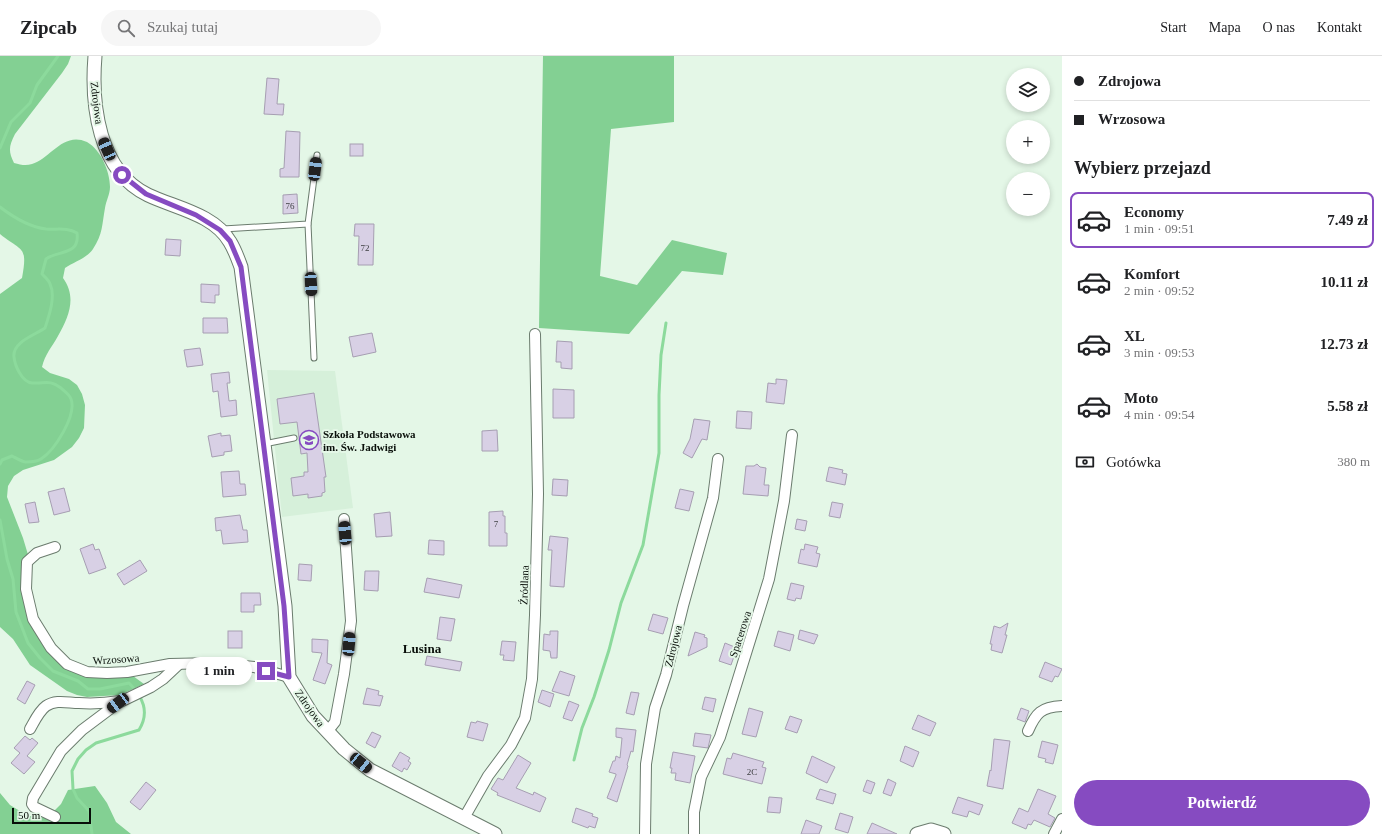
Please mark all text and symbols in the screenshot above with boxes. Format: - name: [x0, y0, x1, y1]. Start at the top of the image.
- search box: [101, 10, 381, 46]
- text: Zipcab: [20, 17, 77, 38]
- icon: search: [115, 17, 137, 39]
- text: Szukaj tutaj: [147, 19, 218, 35]
- text: Start: [1160, 20, 1187, 35]
- text: Mapa: [1209, 20, 1241, 35]
- text: O nas: [1263, 20, 1295, 35]
- text: Kontakt: [1317, 20, 1362, 35]
- map controls: [1006, 68, 1050, 216]
- button: layers: [1006, 68, 1050, 112]
- text: Zdrojowa: [1098, 73, 1161, 89]
- street label: Zdrojowa: [88, 81, 106, 125]
- text: Wrzosowa: [1098, 111, 1165, 127]
- button: +: [1006, 120, 1050, 164]
- car: [97, 136, 117, 162]
- car: [308, 156, 322, 182]
- text: Wybierz przejazd: [1074, 158, 1211, 178]
- route start: [113, 166, 131, 184]
- button: −: [1006, 172, 1050, 216]
- house number: 76: [286, 201, 295, 211]
- icon: car: [1076, 202, 1112, 238]
- text: Economy: [1124, 204, 1184, 220]
- text: 7.49 zł: [1327, 212, 1368, 228]
- text: 1 min · 09:51: [1124, 221, 1194, 236]
- house number: 72: [361, 243, 370, 253]
- icon: car: [1076, 264, 1112, 300]
- text: Komfort: [1124, 266, 1180, 282]
- car: [304, 272, 318, 296]
- text: 10.11 zł: [1321, 274, 1368, 290]
- text: 2 min · 09:52: [1124, 283, 1194, 298]
- icon: car: [1076, 326, 1112, 362]
- text: XL: [1124, 328, 1145, 344]
- text: 12.73 zł: [1320, 336, 1368, 352]
- text: 3 min · 09:53: [1124, 345, 1194, 360]
- icon: car: [1076, 388, 1112, 424]
- text: Moto: [1124, 390, 1158, 406]
- text: 5.58 zł: [1327, 398, 1368, 414]
- text: 4 min · 09:54: [1124, 407, 1194, 422]
- place label: Szkoła Podstawowa im. Św. Jadwigi: [323, 428, 416, 453]
- school or university icon: Szkoła Podstawowa im. Św. Jadwigi: [298, 429, 320, 451]
- icon: cash: [1074, 451, 1096, 473]
- text: Gotówka: [1106, 454, 1161, 470]
- text: 380 m: [1337, 454, 1370, 469]
- house number: 7: [494, 519, 499, 529]
- car: [338, 521, 352, 545]
- street label: Źródlana: [517, 565, 531, 605]
- street label: Spacerowa: [727, 609, 753, 659]
- street label: Zdrojowa: [662, 624, 684, 668]
- car: [342, 632, 356, 656]
- district label: Lusina: [403, 641, 442, 656]
- street label: Wrzosowa: [92, 651, 140, 667]
- callout: 1 min: [186, 657, 252, 685]
- route end: [257, 662, 275, 680]
- text: 1 min: [203, 663, 235, 678]
- street label: Zdrojowa: [293, 687, 327, 729]
- car: [105, 691, 131, 715]
- car: [348, 751, 374, 775]
- house number: 2C: [747, 767, 757, 777]
- button: Potwierdź: [1074, 780, 1370, 826]
- scale bar: [12, 806, 91, 825]
- text: 50 m: [18, 809, 40, 821]

